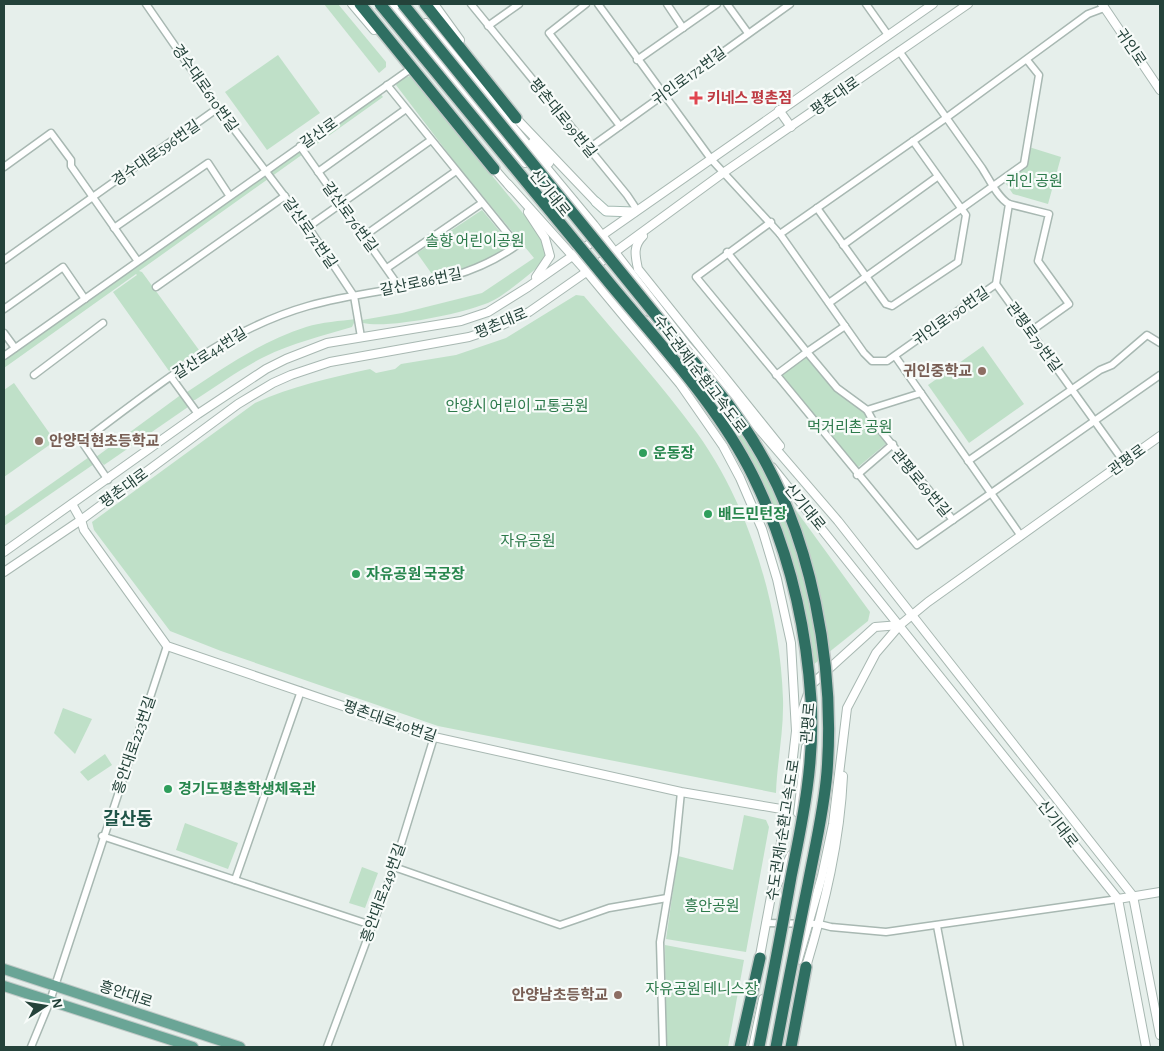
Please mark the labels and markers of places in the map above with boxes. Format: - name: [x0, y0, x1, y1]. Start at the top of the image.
- place label: 키네스 평촌점: [707, 90, 792, 106]
- marker: 키네스 평촌점: [689, 91, 703, 105]
- place label: 귀인중학교: [903, 362, 972, 379]
- marker: 귀인중학교: [976, 365, 988, 377]
- place label: 안양덕현초등학교: [49, 432, 160, 449]
- marker: 안양덕현초등학교: [33, 435, 45, 447]
- place label: 운동장: [653, 445, 695, 461]
- marker: 운동장: [637, 447, 649, 459]
- place label: 배드민턴장: [718, 506, 787, 522]
- marker: 배드민턴장: [702, 508, 714, 520]
- place label: 자유공원 국궁장: [366, 566, 465, 582]
- marker: 자유공원 국궁장: [350, 568, 362, 580]
- place label: 경기도평촌학생체육관: [178, 780, 316, 797]
- marker: 경기도평촌학생체육관: [162, 783, 174, 795]
- place label: 안양남초등학교: [511, 986, 608, 1003]
- marker: 안양남초등학교: [612, 989, 624, 1001]

